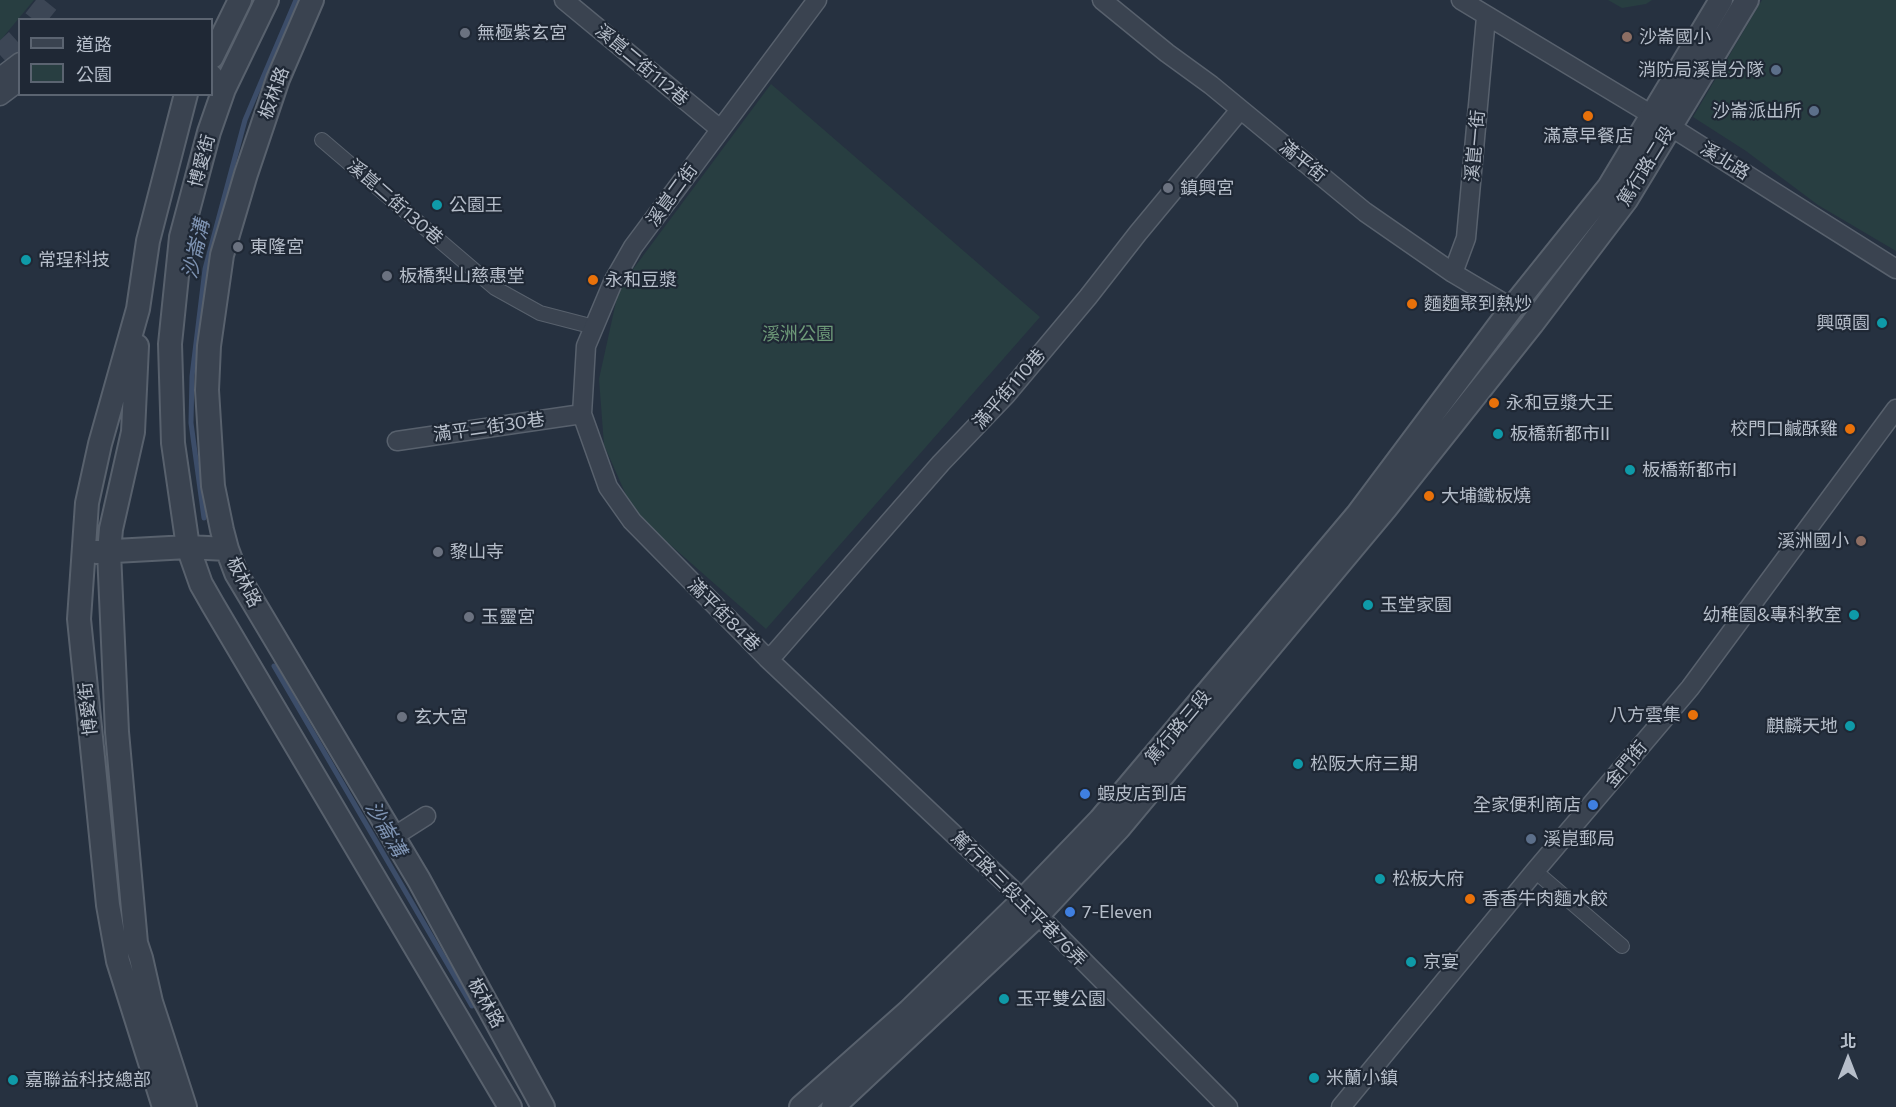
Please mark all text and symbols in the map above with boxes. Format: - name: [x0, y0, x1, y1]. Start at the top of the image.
- legend: [18, 18, 213, 96]
- street label: 溪崑二街112巷: [591, 20, 693, 110]
- place label: 無極紫玄宮: [477, 22, 567, 44]
- marker: 無極紫玄宮: [458, 26, 472, 40]
- place label: 沙崙國小: [1639, 26, 1711, 48]
- marker: 沙崙國小: [1620, 30, 1634, 44]
- text: 道路: [76, 33, 112, 55]
- place label: 消防局溪崑分隊: [1638, 59, 1764, 81]
- text: 公園: [76, 63, 112, 85]
- marker: 消防局溪崑分隊: [1769, 63, 1783, 77]
- street label: 板林路: [255, 64, 293, 122]
- place label: 沙崙派出所: [1712, 100, 1802, 122]
- marker: 沙崙派出所: [1807, 104, 1821, 118]
- street label: 溪崑一街: [1461, 109, 1489, 183]
- marker: 滿意早餐店: [1581, 109, 1595, 123]
- street label: 篤行路二段: [1613, 122, 1679, 210]
- place label: 滿意早餐店: [1543, 125, 1633, 147]
- street label: 博愛街: [185, 132, 219, 190]
- street label: 滿平街: [1275, 136, 1331, 186]
- street label: 溪北路: [1696, 138, 1754, 184]
- street label: 溪崑二街130巷: [343, 155, 447, 249]
- street label: 溪崑二街: [642, 160, 702, 230]
- place label: 鎮興宮: [1180, 177, 1234, 199]
- marker: 鎮興宮: [1161, 181, 1175, 195]
- place label: 公園王: [449, 194, 503, 216]
- marker: 公園王: [430, 198, 444, 212]
- water label: 沙崙溝: [178, 217, 214, 281]
- place label: 東隆宮: [250, 236, 304, 258]
- marker: 東隆宮: [231, 240, 245, 254]
- place label: 常珵科技: [38, 249, 110, 271]
- marker: 常珵科技: [19, 253, 33, 267]
- place label: 板橋梨山慈惠堂: [399, 265, 525, 287]
- marker: 板橋梨山慈惠堂: [380, 269, 394, 283]
- place label: 永和豆漿: [605, 269, 677, 291]
- marker: 永和豆漿: [586, 273, 600, 287]
- place label: 麵麵聚到熱炒: [1424, 293, 1532, 315]
- marker: 麵麵聚到熱炒: [1405, 297, 1419, 311]
- place label: 興頤園: [1816, 312, 1870, 334]
- marker: 興頤園: [1875, 316, 1889, 330]
- park label: 溪洲公園: [762, 323, 834, 345]
- street label: 滿平街110巷: [968, 345, 1050, 433]
- place label: 永和豆漿大王: [1506, 392, 1614, 414]
- marker: 永和豆漿大王: [1487, 396, 1501, 410]
- street label: 滿平二街30巷: [432, 409, 546, 445]
- place label: 校門口鹹酥雞: [1730, 418, 1838, 440]
- marker: 校門口鹹酥雞: [1843, 422, 1857, 436]
- place label: 板橋新都市II: [1510, 423, 1610, 445]
- marker: 板橋新都市II: [1491, 427, 1505, 441]
- place label: 板橋新都市I: [1642, 459, 1737, 481]
- marker: 板橋新都市I: [1623, 463, 1637, 477]
- place label: 大埔鐵板燒: [1441, 485, 1531, 507]
- marker: 大埔鐵板燒: [1422, 489, 1436, 503]
- place label: 溪洲國小: [1777, 530, 1849, 552]
- marker: 溪洲國小: [1854, 534, 1868, 548]
- place label: 黎山寺: [450, 541, 504, 563]
- marker: 黎山寺: [431, 545, 445, 559]
- street label: 板林路: [222, 553, 266, 611]
- street label: 滿平街84巷: [683, 574, 765, 656]
- place label: 玉堂家園: [1380, 594, 1452, 616]
- marker: 玉堂家園: [1361, 598, 1375, 612]
- place label: 幼稚園&專科教室: [1703, 604, 1842, 626]
- place label: 玉靈宮: [481, 606, 535, 628]
- marker: 幼稚園&專科教室: [1847, 608, 1861, 622]
- marker: 玉靈宮: [462, 610, 476, 624]
- street label: 博愛街: [74, 681, 102, 737]
- street label: 篤行路三段: [1141, 686, 1215, 768]
- place label: 八方雲集: [1609, 704, 1681, 726]
- place label: 玄大宮: [414, 706, 468, 728]
- marker: 八方雲集: [1686, 708, 1700, 722]
- marker: 玄大宮: [395, 710, 409, 724]
- place label: 麒麟天地: [1766, 715, 1838, 737]
- marker: 麒麟天地: [1843, 719, 1857, 733]
- street label: 金門街: [1600, 736, 1652, 792]
- place label: 松阪大府三期: [1310, 753, 1418, 775]
- marker: 松阪大府三期: [1291, 757, 1305, 771]
- place label: 蝦皮店到店: [1097, 783, 1187, 805]
- marker: 蝦皮店到店: [1078, 787, 1092, 801]
- place label: 全家便利商店: [1473, 794, 1581, 816]
- water label: 沙崙溝: [361, 797, 411, 861]
- marker: 全家便利商店: [1586, 798, 1600, 812]
- street label: 篤行路三段玉平巷76弄: [947, 827, 1091, 971]
- place label: 溪崑郵局: [1543, 828, 1615, 850]
- marker: 溪崑郵局: [1524, 832, 1538, 846]
- place label: 松板大府: [1392, 868, 1464, 890]
- marker: 松板大府: [1373, 872, 1387, 886]
- place label: 香香牛肉麵水餃: [1482, 888, 1608, 910]
- marker: 香香牛肉麵水餃: [1463, 892, 1477, 906]
- place label: 7-Eleven: [1082, 901, 1152, 923]
- marker: 7-Eleven: [1063, 905, 1077, 919]
- place label: 京宴: [1423, 951, 1459, 973]
- marker: 京宴: [1404, 955, 1418, 969]
- street label: 板林路: [463, 974, 509, 1032]
- place label: 玉平雙公園: [1016, 988, 1106, 1010]
- marker: 玉平雙公園: [997, 992, 1011, 1006]
- north arrow: [1818, 1029, 1878, 1089]
- text: 北: [1840, 1031, 1856, 1050]
- place label: 米蘭小鎮: [1326, 1067, 1398, 1089]
- place label: 嘉聯益科技總部: [25, 1069, 151, 1091]
- marker: 米蘭小鎮: [1307, 1071, 1321, 1085]
- marker: 嘉聯益科技總部: [6, 1073, 20, 1087]

